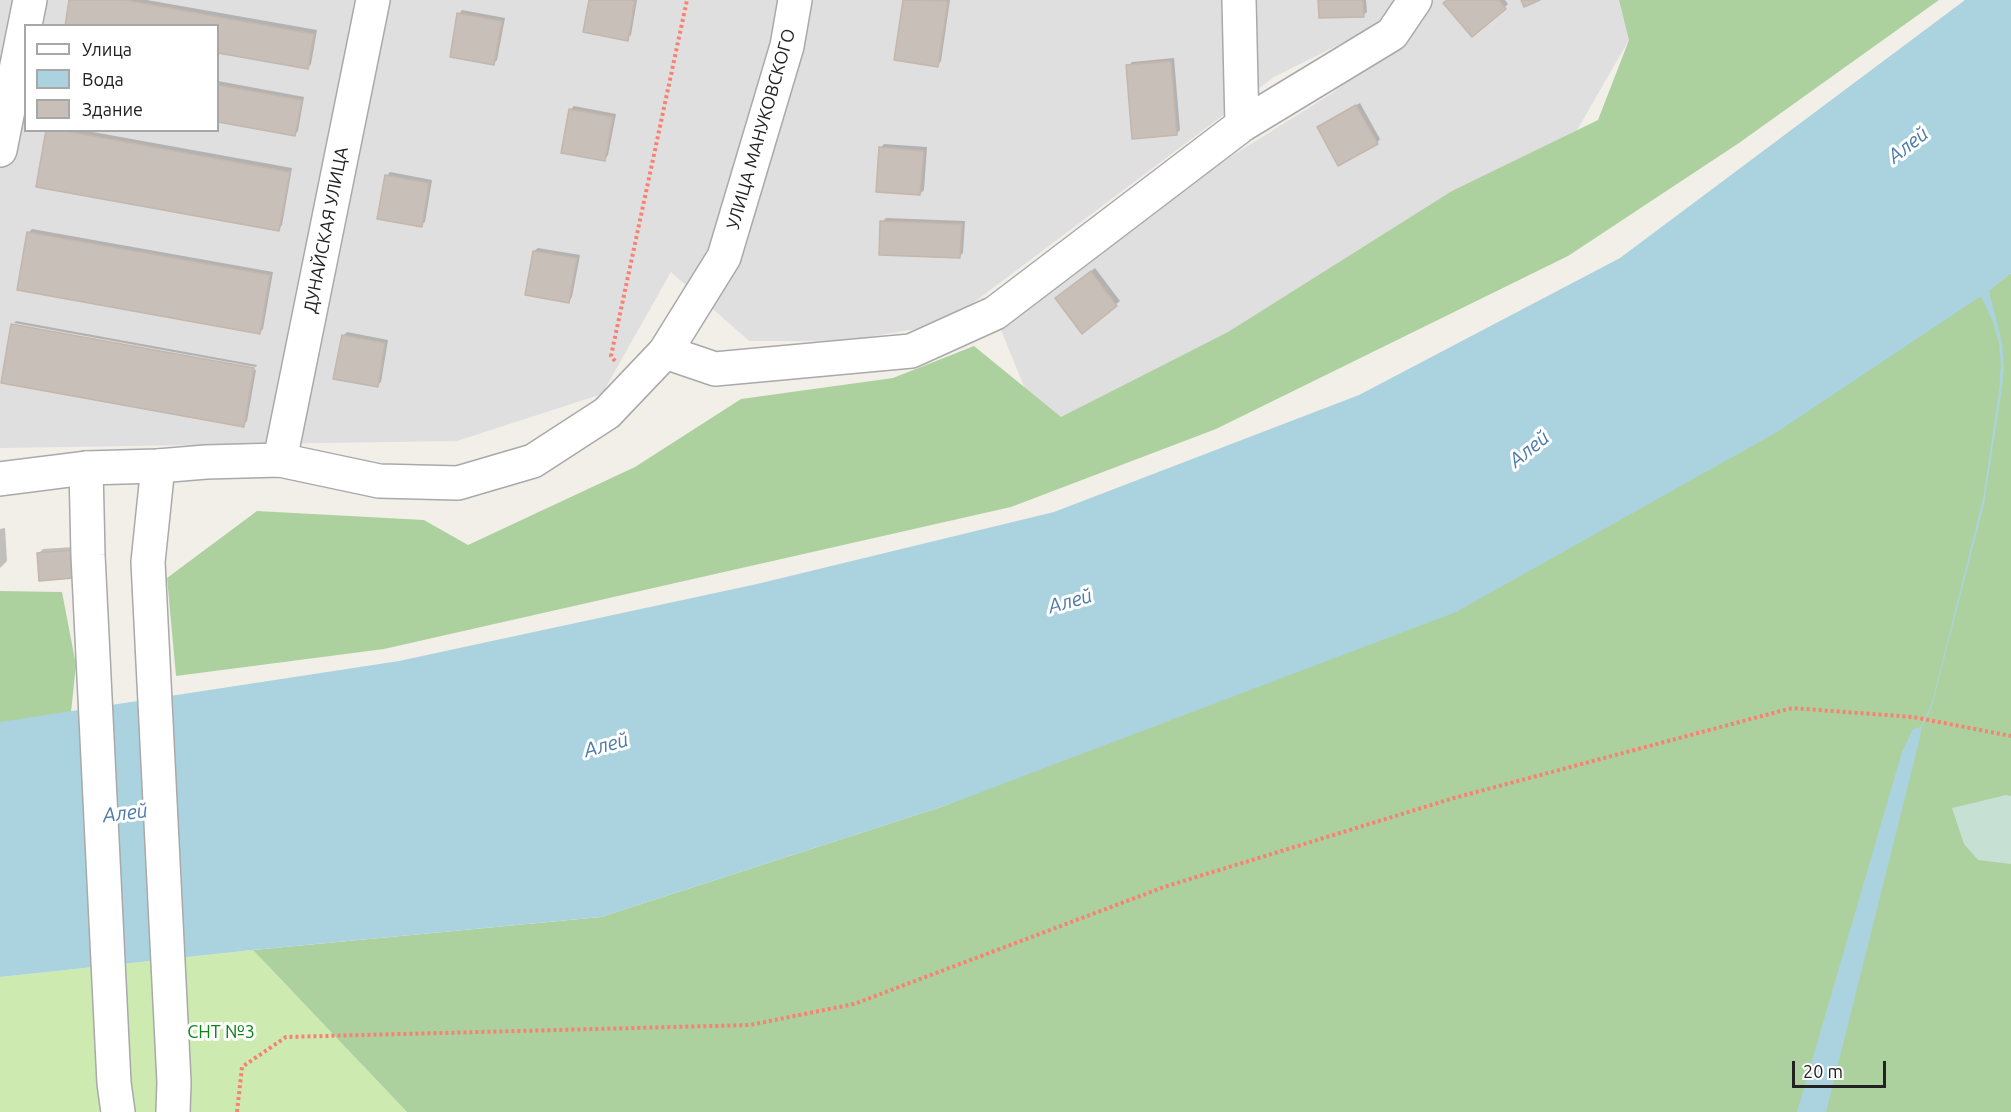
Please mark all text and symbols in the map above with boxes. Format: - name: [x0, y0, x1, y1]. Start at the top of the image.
- legend: [24, 24, 219, 132]
- street label: УЛИЦА МАНУКОВСКОГО: [722, 26, 800, 232]
- text: Улица: [82, 39, 132, 59]
- text: Вода: [82, 69, 124, 89]
- text: Здание: [82, 99, 143, 119]
- water label: Алей: [1883, 122, 1933, 168]
- street label: ДУНАЙСКАЯ УЛИЦА: [299, 145, 353, 315]
- water label: Алей: [1504, 426, 1554, 472]
- water label: Алей: [1045, 583, 1095, 619]
- water label: Алей: [581, 728, 631, 762]
- water label: Алей: [101, 798, 149, 828]
- park label: СНТ №3: [187, 1021, 255, 1043]
- scale bar: [1795, 1049, 1890, 1087]
- text: 20 m: [1803, 1061, 1843, 1081]

